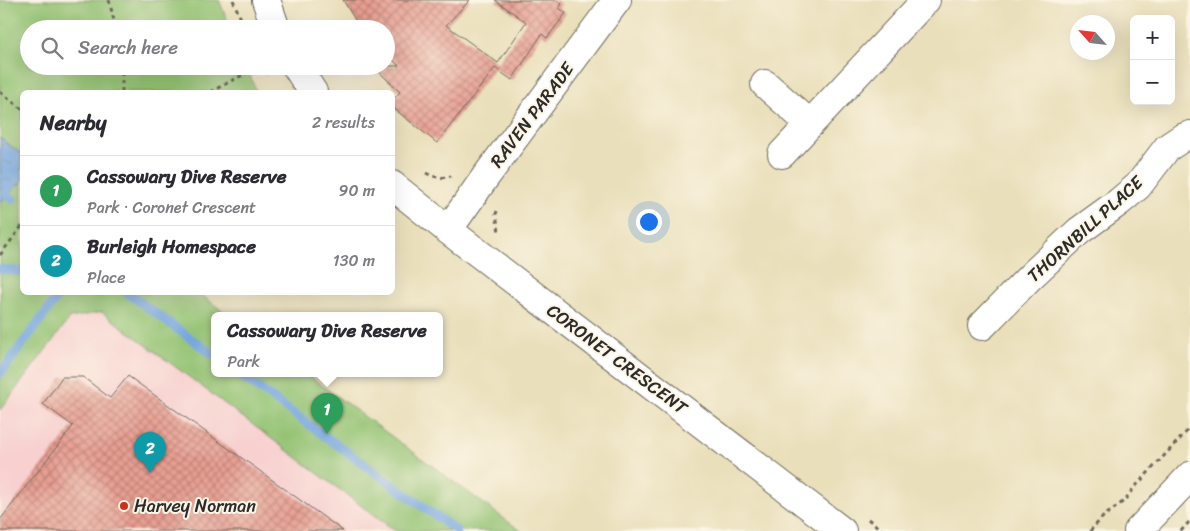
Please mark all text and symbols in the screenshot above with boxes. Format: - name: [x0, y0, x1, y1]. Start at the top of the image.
- north arrow: [1070, 15, 1115, 60]
- map controls: [1130, 15, 1175, 105]
- button: +: [1130, 15, 1175, 60]
- search box: [20, 20, 395, 75]
- text: Search here: [78, 31, 178, 64]
- icon: search: [38, 34, 66, 62]
- street label: RAVEN PARADE: [482, 55, 583, 175]
- button: −: [1130, 60, 1175, 105]
- text: Nearby: [40, 104, 106, 142]
- text: 2 results: [312, 108, 375, 137]
- text: Cassowary Dive Reserve: [87, 160, 287, 193]
- street label: THORNBILL PLACE: [1019, 167, 1151, 290]
- text: 1: [53, 176, 59, 205]
- text: 90 m: [339, 176, 375, 205]
- text: Park · Coronet Crescent: [87, 193, 256, 222]
- your location: [636, 209, 662, 235]
- text: Burleigh Homespace: [87, 230, 256, 263]
- text: 2: [51, 246, 61, 275]
- text: 130 m: [333, 246, 375, 275]
- text: Place: [87, 263, 126, 292]
- street label: CORONET CRESCENT: [539, 295, 695, 424]
- popup: [211, 312, 443, 377]
- text: Cassowary Dive Reserve: [227, 314, 427, 347]
- text: Park: [227, 347, 260, 376]
- pin: 1: [311, 393, 343, 434]
- pin: 2: [134, 432, 166, 473]
- place label: Harvey Norman: [134, 490, 256, 522]
- marker: Harvey Norman: [118, 500, 130, 512]

